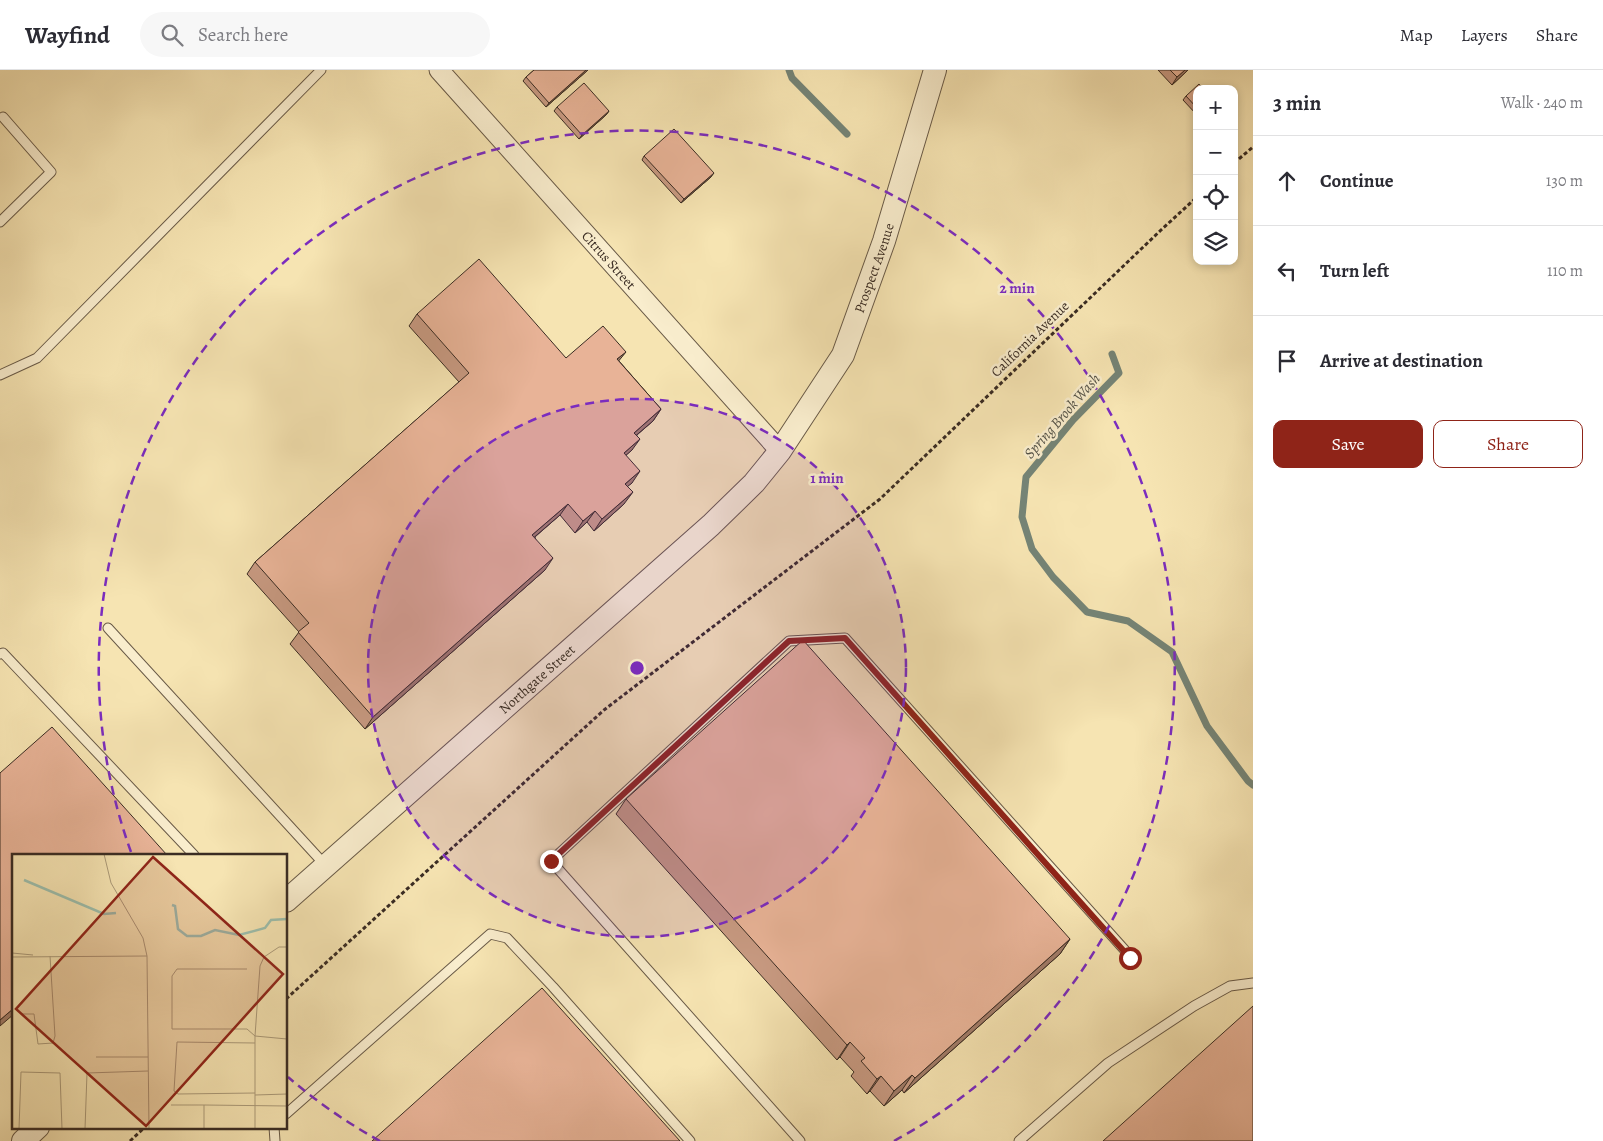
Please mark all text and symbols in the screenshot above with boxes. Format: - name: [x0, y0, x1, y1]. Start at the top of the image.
- search box: [140, 12, 490, 57]
- text: Wayfind: [25, 19, 110, 51]
- icon: search: [158, 21, 186, 49]
- text: Search here: [198, 22, 288, 48]
- text: Map: [1400, 23, 1433, 47]
- text: Layers: [1461, 23, 1508, 47]
- text: Share: [1536, 23, 1578, 47]
- map controls: [1193, 85, 1238, 265]
- button: +: [1193, 85, 1238, 130]
- text: 3 min: [1273, 89, 1321, 117]
- text: Walk · 240 m: [1501, 92, 1583, 114]
- button: −: [1193, 130, 1238, 175]
- icon: ahead: [1273, 167, 1301, 195]
- text: Continue: [1320, 168, 1394, 194]
- text: 130 m: [1546, 170, 1583, 192]
- button: locate: [1193, 175, 1238, 220]
- button: layers: [1193, 220, 1238, 265]
- street label: Prospect Avenue: [849, 221, 898, 316]
- street label: Citrus Street: [578, 227, 641, 294]
- icon: left: [1273, 257, 1301, 285]
- text: Turn left: [1320, 258, 1389, 284]
- text: 110 m: [1547, 260, 1583, 282]
- text: 2 min: [999, 278, 1035, 298]
- street label: California Avenue: [987, 297, 1073, 381]
- icon: arrive: [1273, 347, 1301, 375]
- text: Arrive at destination: [1320, 348, 1483, 374]
- water label: Spring Brook Wash: [1019, 369, 1105, 463]
- button: Save: [1273, 420, 1423, 468]
- button: Share: [1433, 420, 1583, 468]
- text: 1 min: [810, 468, 844, 488]
- street label: Northgate Street: [495, 640, 579, 718]
- centre of rings: [628, 659, 646, 677]
- route end: [540, 850, 563, 873]
- inset map: [12, 854, 288, 1128]
- route start: [1119, 947, 1142, 970]

